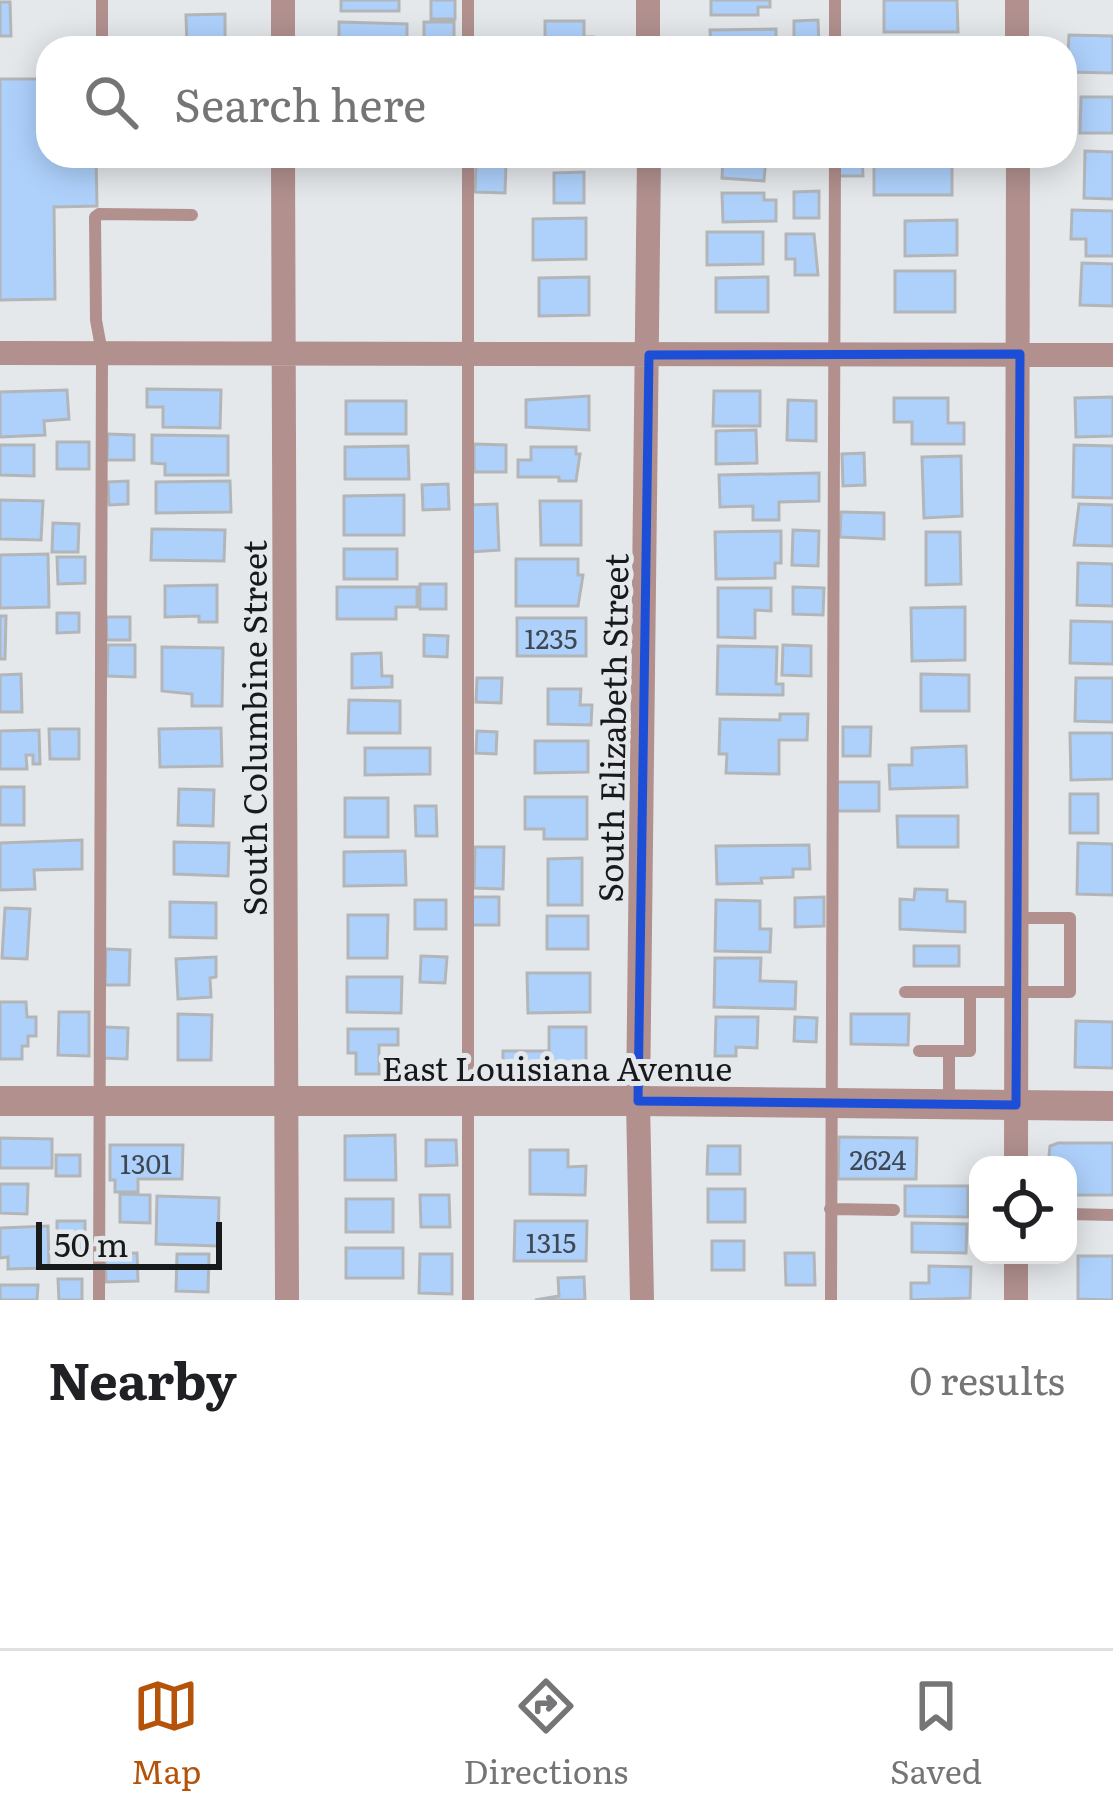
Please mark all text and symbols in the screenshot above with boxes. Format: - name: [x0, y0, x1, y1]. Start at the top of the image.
- search box: [36, 36, 1077, 168]
- icon: search: [78, 69, 144, 135]
- text: Search here: [174, 69, 426, 136]
- street label: South Columbine Street: [228, 539, 277, 916]
- street label: South Elizabeth Street: [583, 552, 639, 903]
- house number: 1235: [525, 617, 577, 657]
- street label: East Louisiana Avenue: [382, 1042, 732, 1091]
- house number: 2624: [850, 1138, 906, 1178]
- house number: 1301: [120, 1142, 172, 1182]
- map controls: [969, 1156, 1077, 1264]
- button: locate: [969, 1156, 1077, 1264]
- scale bar: [36, 1216, 222, 1269]
- text: 50 m: [54, 1218, 128, 1267]
- house number: 1315: [526, 1221, 576, 1261]
- text: Nearby: [48, 1340, 237, 1416]
- text: 0 results: [910, 1349, 1065, 1407]
- tab: Map: [131, 1673, 201, 1794]
- tab: Directions: [463, 1673, 628, 1794]
- tab: Saved: [890, 1673, 982, 1794]

